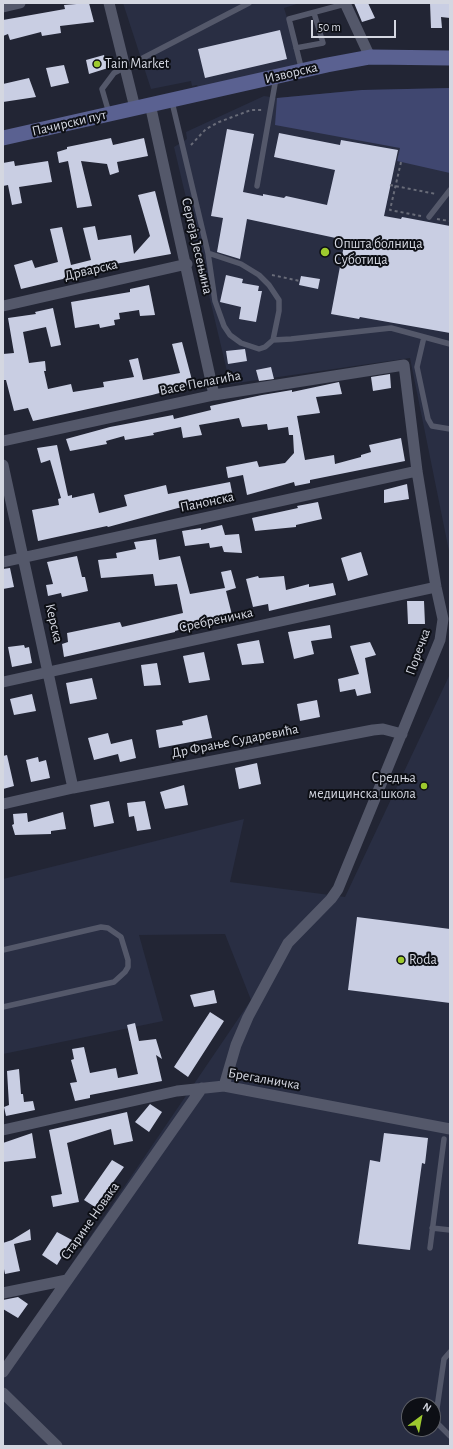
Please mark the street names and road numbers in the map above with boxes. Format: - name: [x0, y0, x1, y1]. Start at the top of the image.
- street label: Изворска: [263, 59, 319, 87]
- street label: Пачирски пут: [30, 106, 108, 140]
- street label: Сергеја Јесењина: [178, 196, 216, 296]
- street label: Дрварска: [63, 256, 119, 284]
- street label: Васе Пелагића: [158, 367, 242, 399]
- street label: Панонска: [178, 488, 236, 516]
- street label: Керска: [41, 602, 67, 644]
- street label: Сребреничка: [177, 604, 255, 636]
- street label: Поречка: [402, 626, 434, 678]
- street label: Др Фрање Сударевића: [170, 720, 300, 762]
- street label: Брегалничка: [227, 1064, 301, 1094]
- street label: Старине Новака: [57, 1179, 123, 1263]

